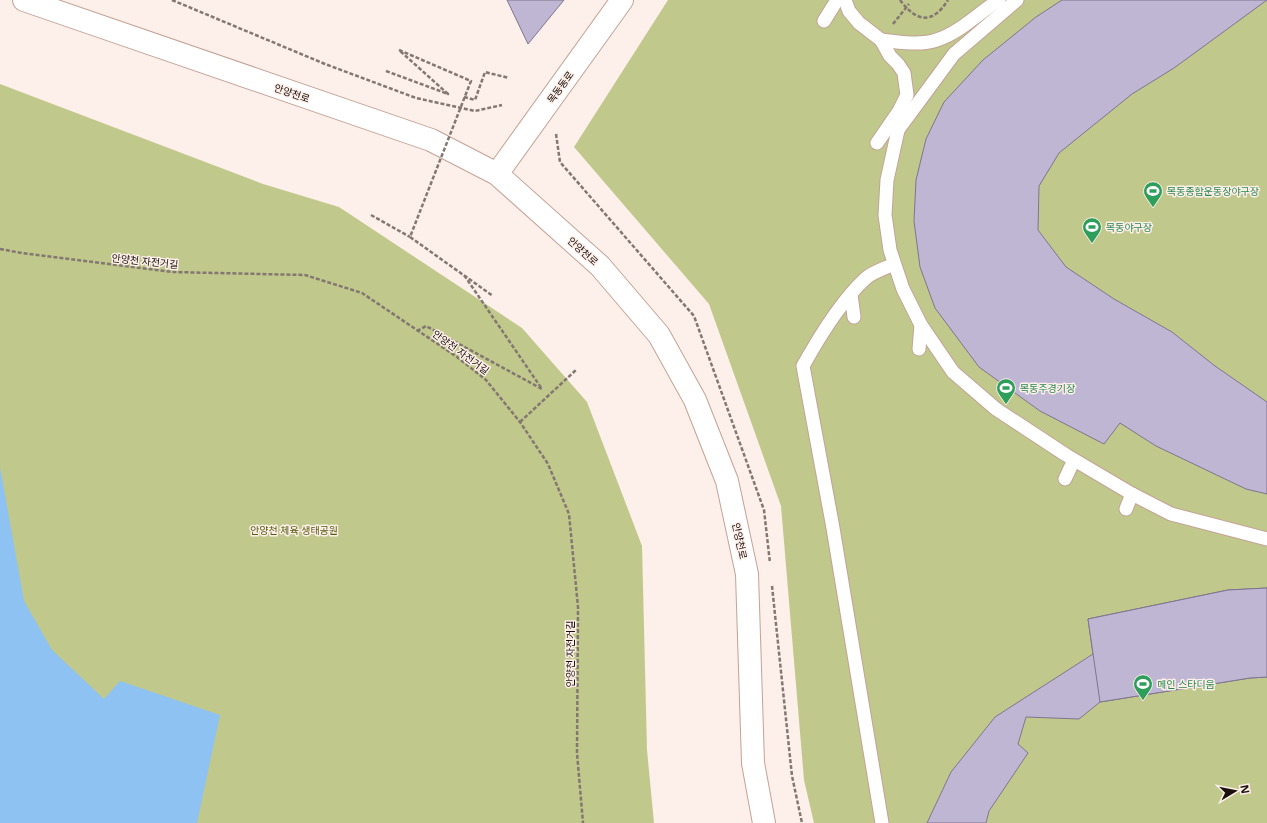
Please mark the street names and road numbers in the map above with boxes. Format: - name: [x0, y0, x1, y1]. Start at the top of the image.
- street label: 목동동로: [544, 68, 576, 106]
- street label: 안양천로: [272, 80, 312, 106]
- street label: 안양천로: [565, 233, 601, 269]
- street label: 안양천 자전거길: [111, 251, 179, 271]
- street label: 안양천 자전거길: [430, 327, 492, 377]
- street label: 안양천로: [729, 522, 751, 560]
- street label: 안양천 자전거길: [563, 621, 577, 688]

